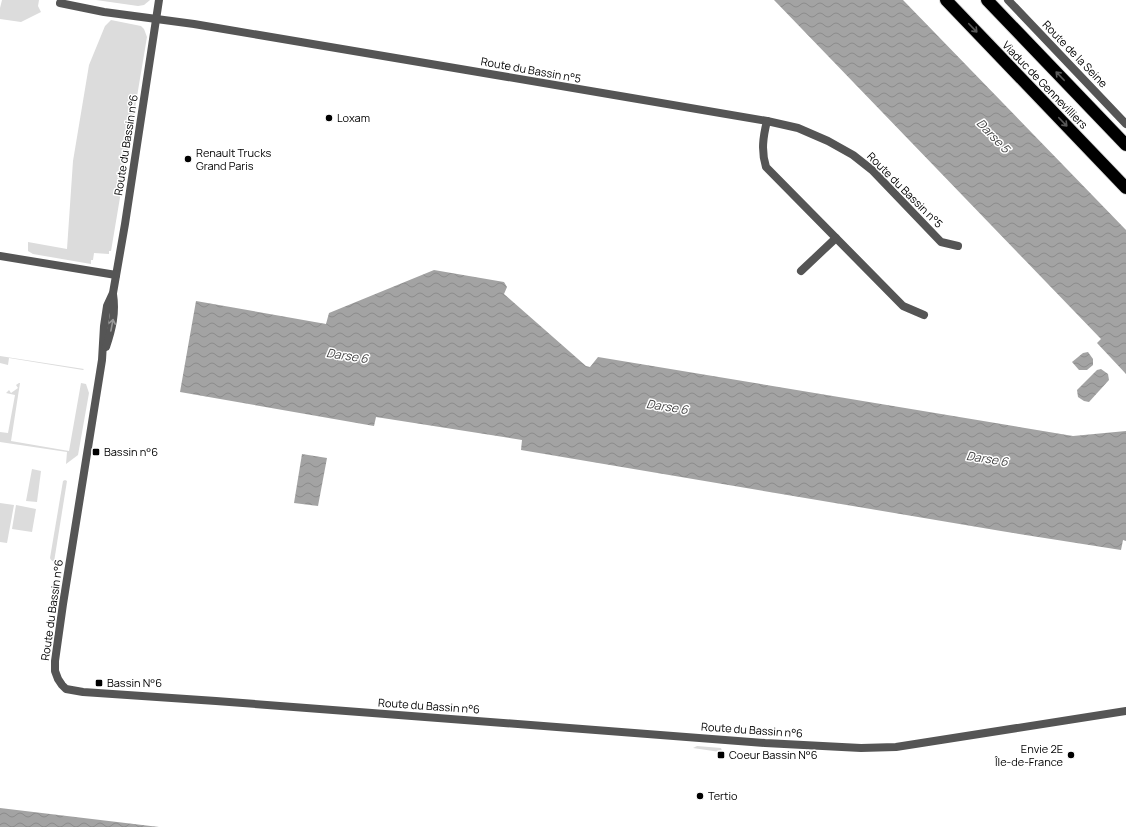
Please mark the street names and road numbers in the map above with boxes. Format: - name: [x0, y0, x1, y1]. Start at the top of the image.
- street label: Route de la Seine: [1040, 17, 1112, 91]
- street label: Viaduc de Gennevilliers: [999, 37, 1091, 132]
- street label: Route du Bassin n°5: [480, 53, 582, 86]
- street label: Route du Bassin n°6: [110, 93, 141, 196]
- street label: Route du Bassin n°5: [864, 148, 947, 231]
- street label: Route du Bassin n°6: [37, 558, 66, 662]
- street label: Route du Bassin n°6: [378, 694, 481, 717]
- street label: Route du Bassin n°6: [701, 718, 804, 741]

